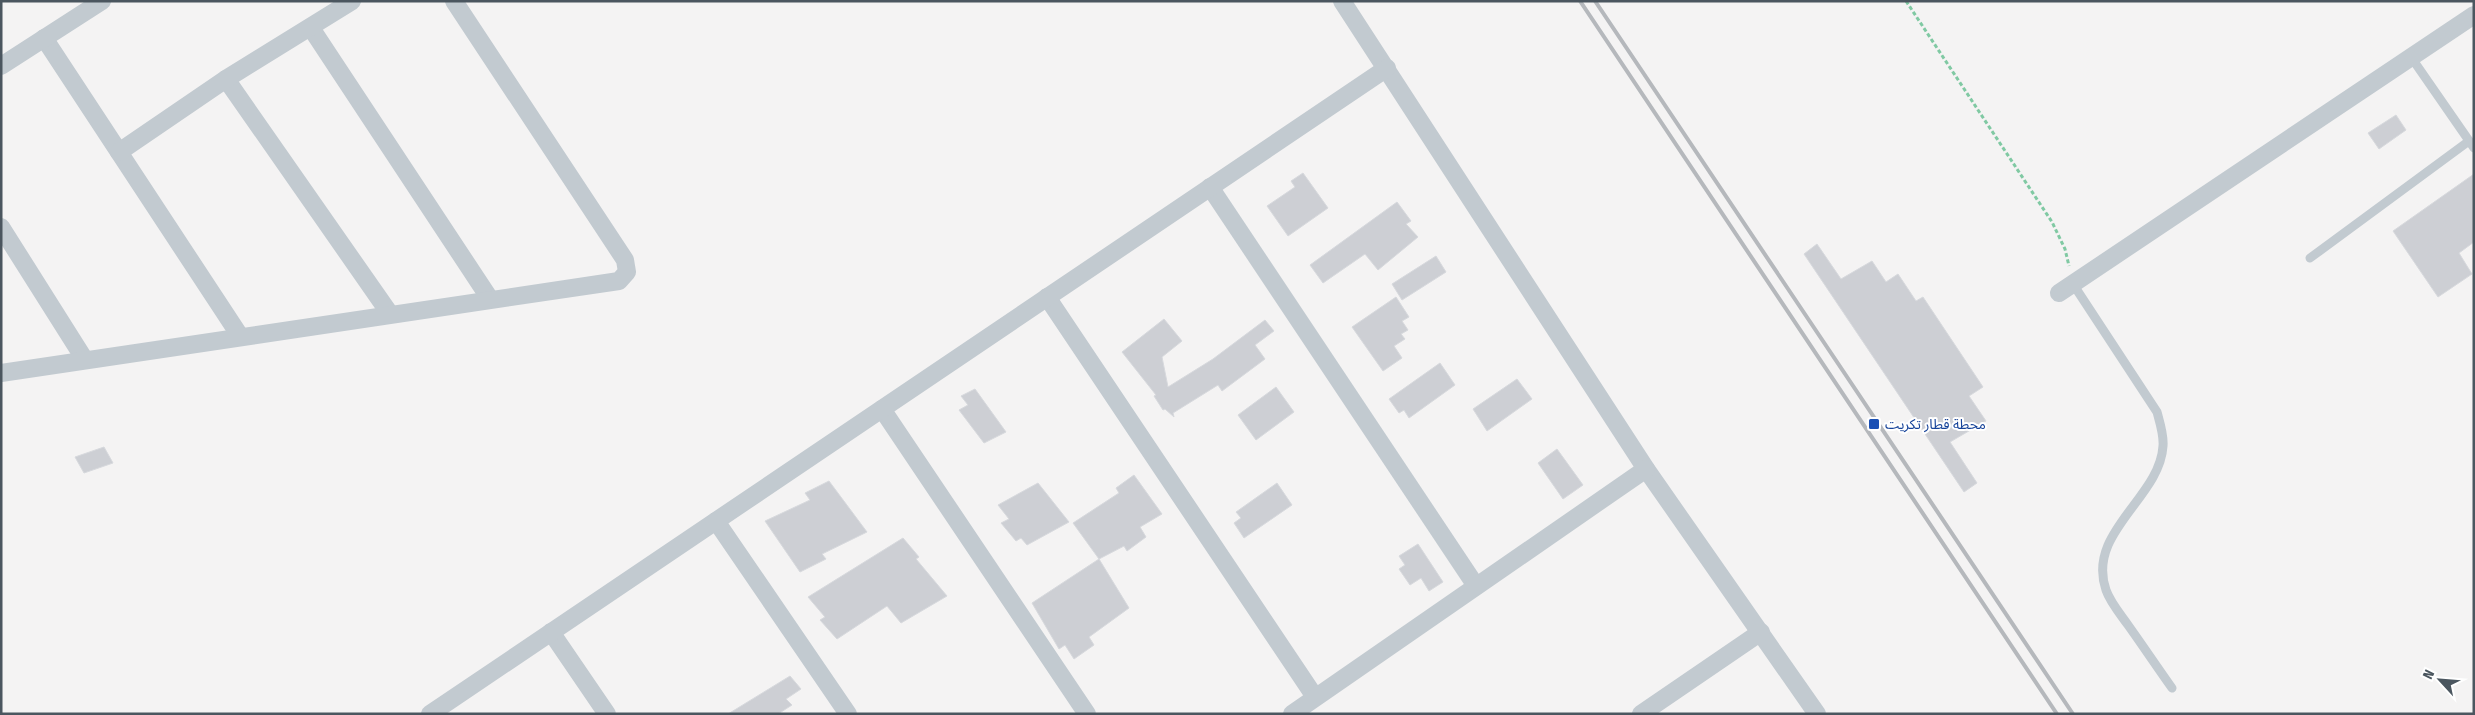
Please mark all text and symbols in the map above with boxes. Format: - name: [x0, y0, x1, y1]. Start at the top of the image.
- place label: محطة قطار تكريت: [1885, 416, 1986, 433]
- marker: محطة قطار تكريت: [1867, 417, 1881, 431]
- north arrow: [2415, 655, 2465, 705]
- text: N: [2419, 667, 2438, 682]

